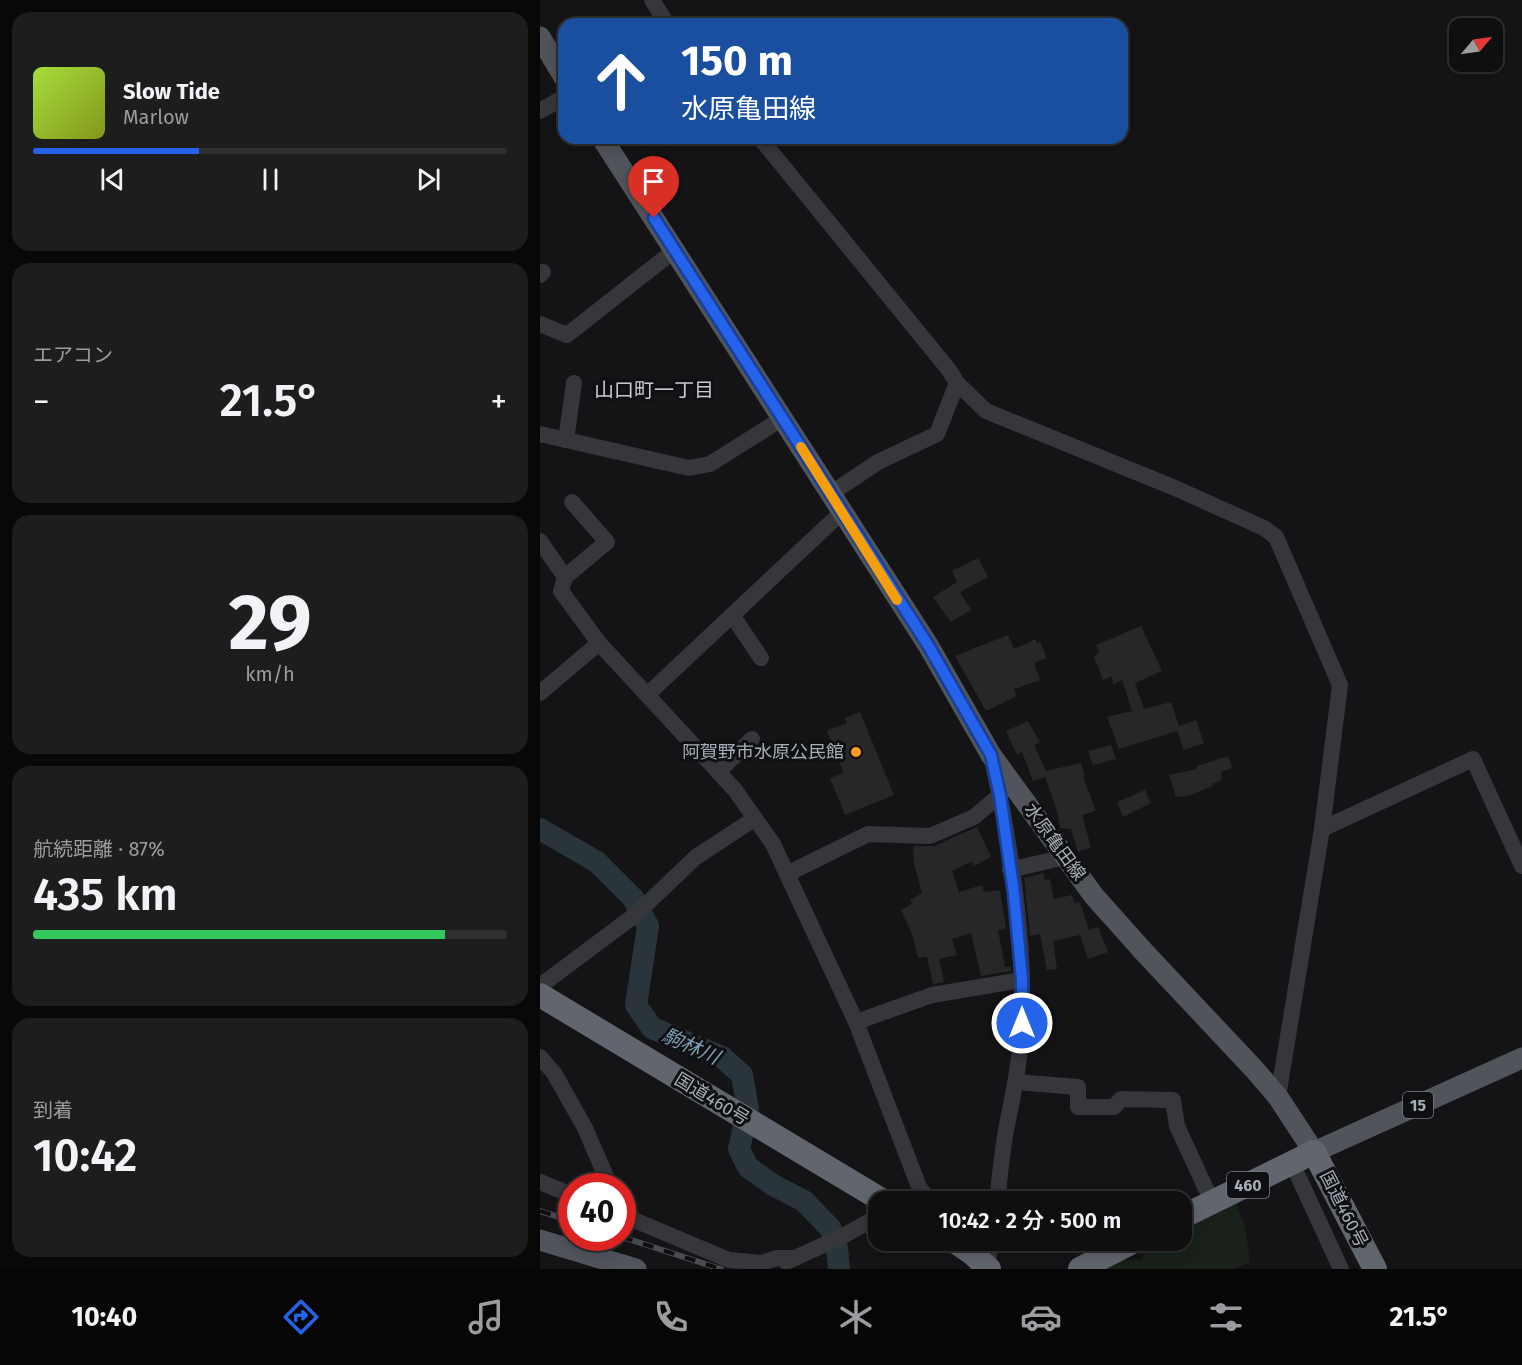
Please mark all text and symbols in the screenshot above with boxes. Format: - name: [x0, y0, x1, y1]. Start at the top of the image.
- north arrow: [1449, 18, 1503, 72]
- map controls: [1449, 18, 1503, 72]
- text: 150 m: [681, 36, 793, 86]
- icon: ahead: [582, 42, 660, 120]
- text: Slow Tide: [123, 78, 220, 105]
- text: 水原亀田線: [681, 93, 816, 125]
- text: Marlow: [123, 105, 189, 129]
- pin: [628, 156, 679, 218]
- icon: previous: [96, 163, 129, 196]
- icon: pause: [254, 163, 287, 196]
- icon: next: [412, 163, 445, 196]
- icon: arrive: [637, 165, 670, 198]
- text: エアコン: [33, 343, 113, 367]
- text: 21.5°: [220, 374, 320, 428]
- district label: 山口町一丁目: [594, 378, 714, 402]
- text: −: [33, 382, 50, 422]
- text: +: [491, 382, 507, 422]
- text: 29: [228, 576, 312, 670]
- text: km/h: [245, 662, 295, 686]
- place label: 阿賀野市水原公民館: [682, 741, 844, 763]
- marker: 阿賀野市水原公民館: [849, 745, 863, 759]
- street label: 水原亀田線: [1020, 799, 1090, 885]
- text: 航続距離 · 87%: [33, 837, 165, 861]
- text: 435 km: [33, 868, 178, 922]
- position arrow: [990, 991, 1054, 1055]
- water label: 駒林川: [659, 1023, 725, 1070]
- street label: 国道460号: [671, 1068, 753, 1130]
- road number: 15: [1403, 1092, 1433, 1118]
- text: 到着: [33, 1098, 73, 1122]
- text: 10:42: [33, 1129, 137, 1183]
- street label: 国道460号: [1315, 1167, 1373, 1251]
- road number: 460: [1227, 1172, 1269, 1198]
- speed limit sign: 40: [558, 1173, 636, 1251]
- text: 10:42 · 2 分 · 500 m: [939, 1207, 1121, 1234]
- icon: directions: [280, 1296, 322, 1338]
- icon: music: [465, 1296, 507, 1338]
- icon: phone: [650, 1296, 692, 1338]
- icon: climate: [835, 1296, 877, 1338]
- icon: car: [1020, 1296, 1062, 1338]
- icon: filters: [1205, 1296, 1247, 1338]
- text: 10:40: [71, 1301, 137, 1333]
- text: 21.5°: [1390, 1301, 1450, 1333]

